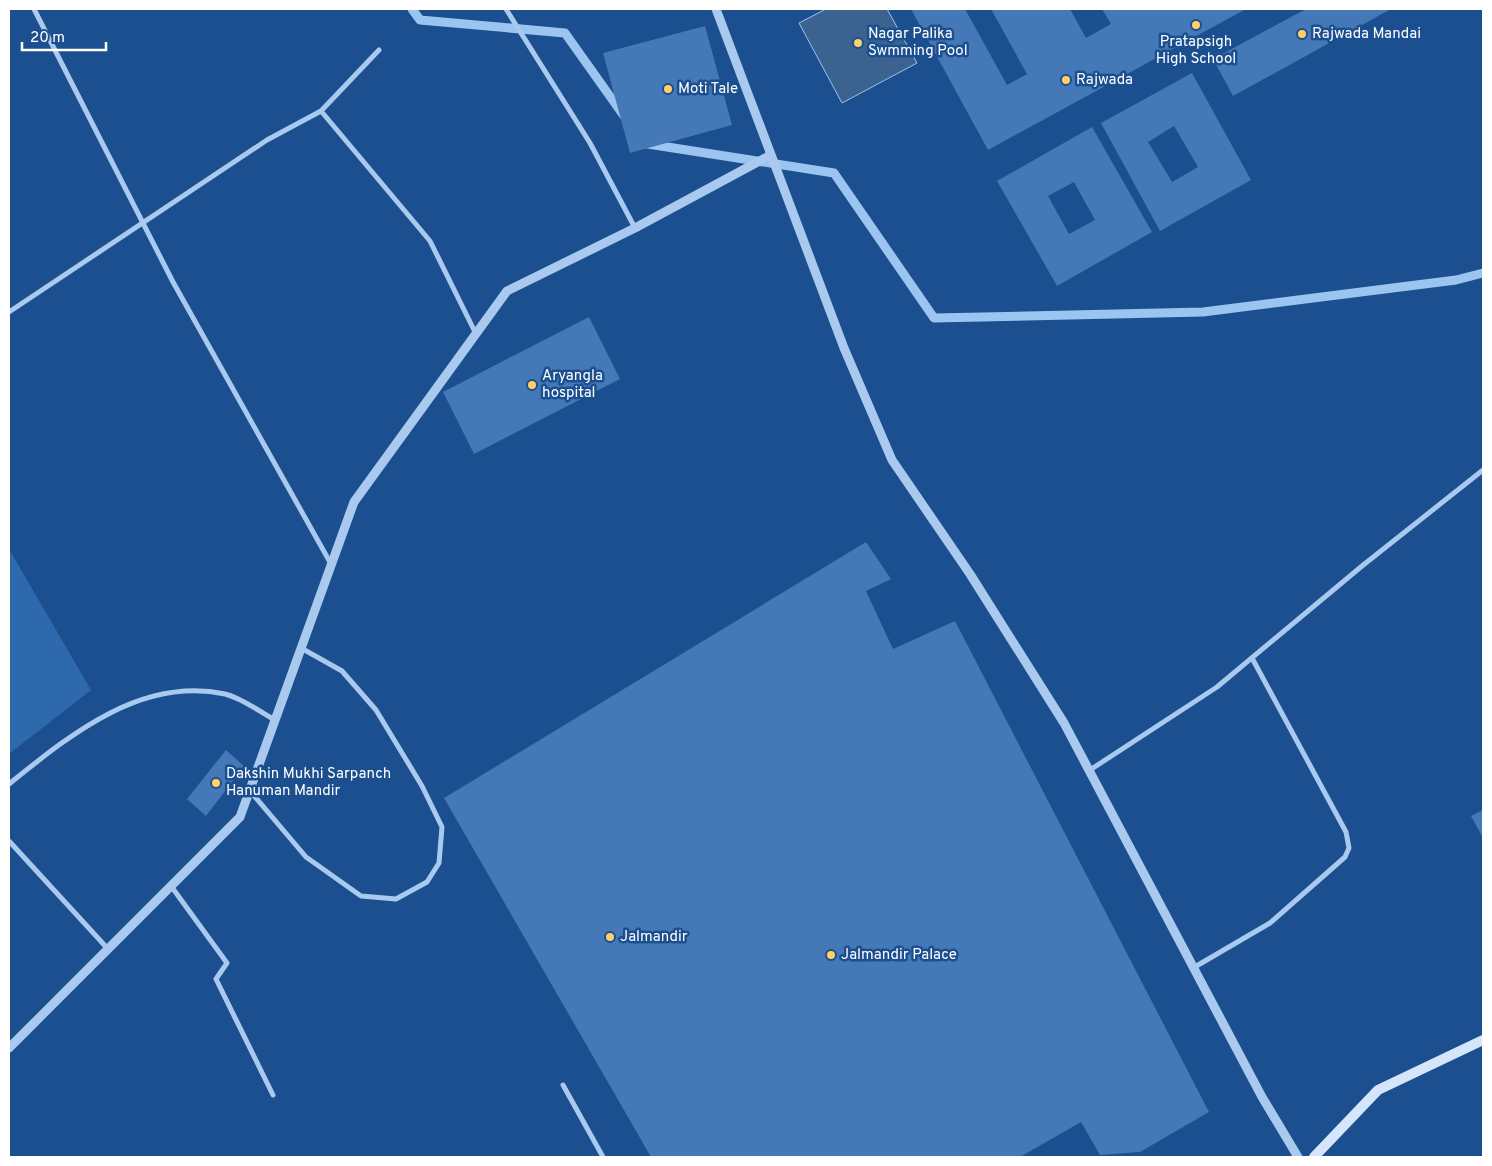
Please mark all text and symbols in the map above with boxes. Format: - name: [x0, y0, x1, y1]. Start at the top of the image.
- marker: Pratapsigh High School: [1190, 19, 1202, 31]
- scale bar: [22, 20, 106, 52]
- place label: Nagar Palika Swmming Pool: [868, 25, 968, 61]
- place label: Rajwada Mandai: [1312, 25, 1421, 44]
- marker: Rajwada Mandai: [1296, 28, 1308, 40]
- text: 20 m: [30, 29, 65, 48]
- place label: Pratapsigh High School: [1156, 33, 1236, 69]
- marker: Nagar Palika Swmming Pool: [852, 37, 864, 49]
- place label: Rajwada: [1076, 71, 1133, 90]
- marker: Rajwada: [1060, 74, 1072, 86]
- place label: Moti Tale: [678, 80, 738, 99]
- marker: Moti Tale: [662, 83, 674, 95]
- place label: Aryangla hospital: [542, 367, 603, 403]
- marker: Aryangla hospital: [526, 379, 538, 391]
- place label: Dakshin Mukhi Sarpanch Hanuman Mandir: [226, 765, 391, 801]
- marker: Dakshin Mukhi Sarpanch Hanuman Mandir: [210, 777, 222, 789]
- place label: Jalmandir: [620, 928, 688, 947]
- marker: Jalmandir: [604, 931, 616, 943]
- place label: Jalmandir Palace: [841, 946, 957, 965]
- marker: Jalmandir Palace: [825, 949, 837, 961]

